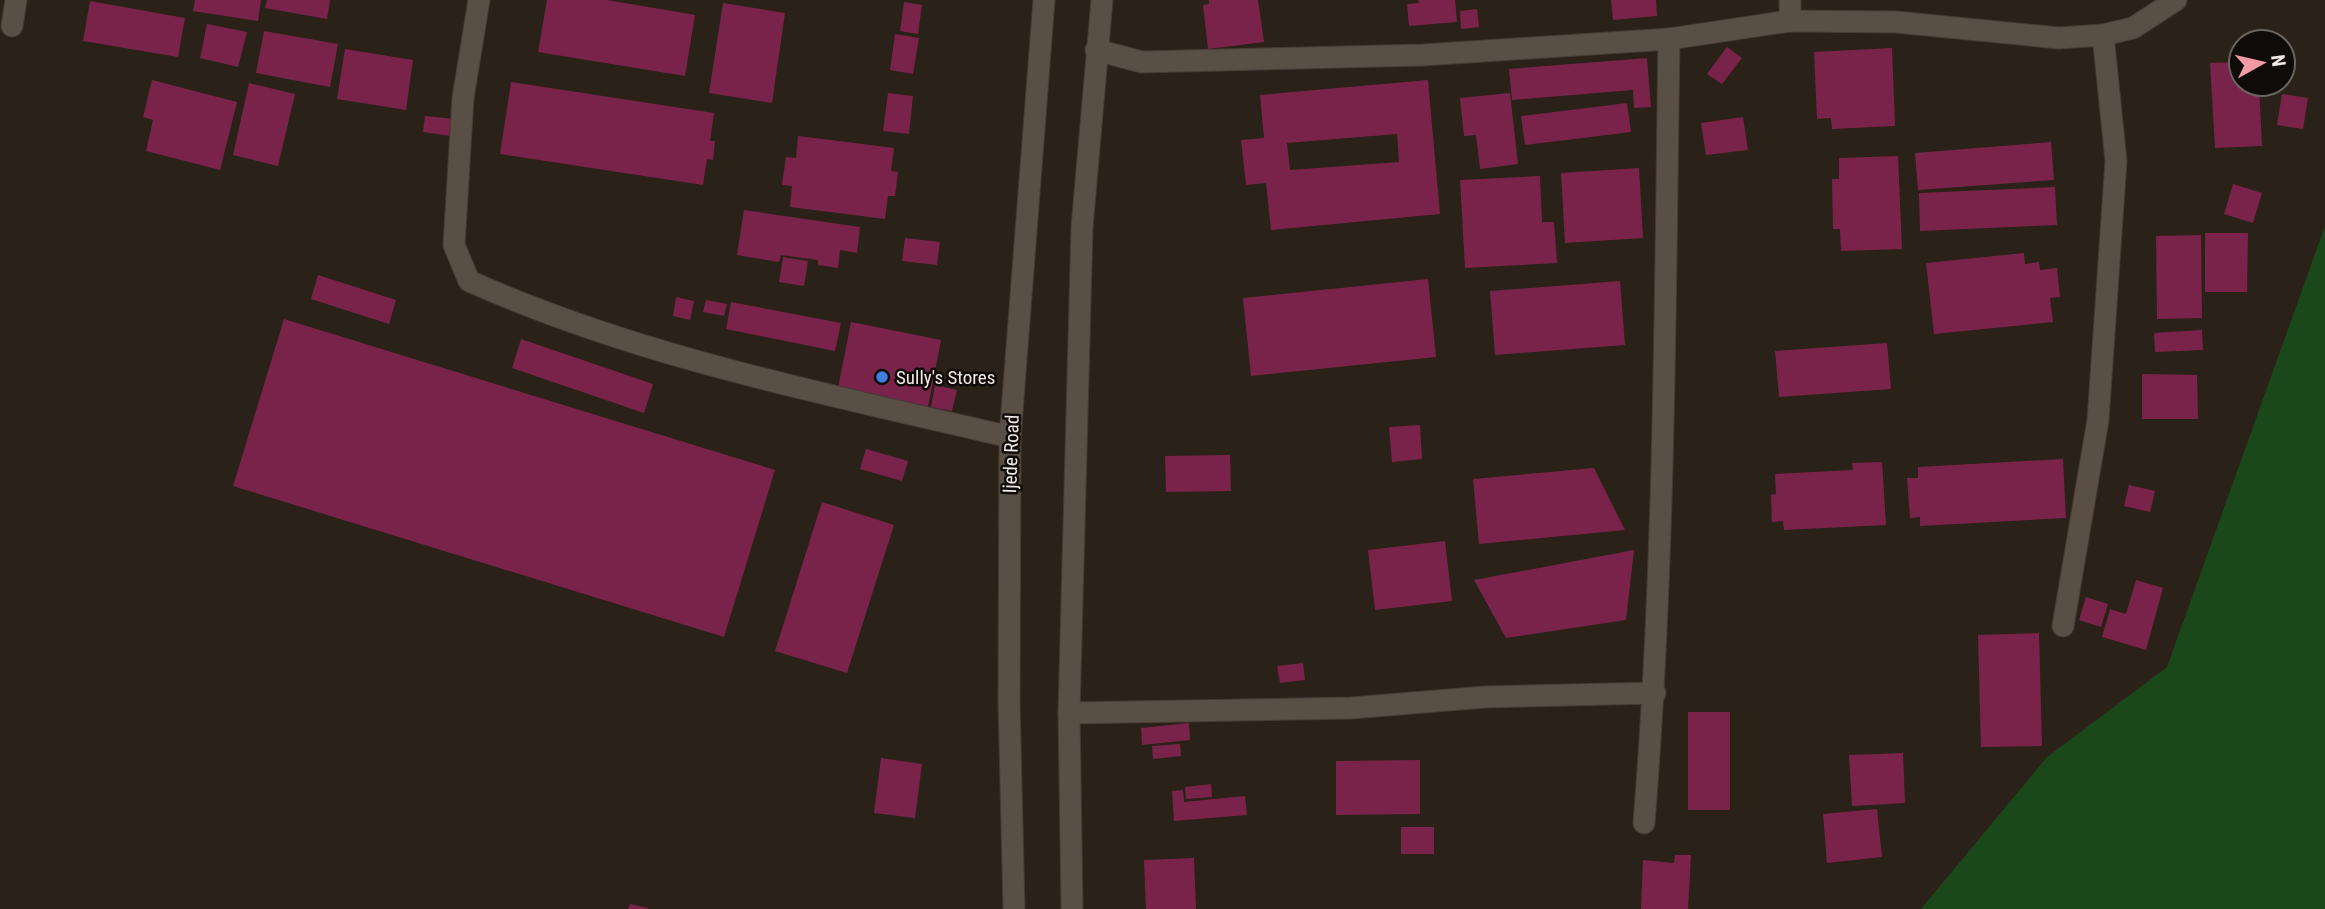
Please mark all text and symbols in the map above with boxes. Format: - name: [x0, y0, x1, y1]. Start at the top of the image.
- north arrow: [2227, 28, 2297, 98]
- text: N: [2266, 53, 2291, 68]
- place label: Sully's Stores: [896, 366, 995, 389]
- marker: Sully's Stores: [874, 369, 890, 385]
- street label: Ijede Road: [998, 414, 1024, 494]

